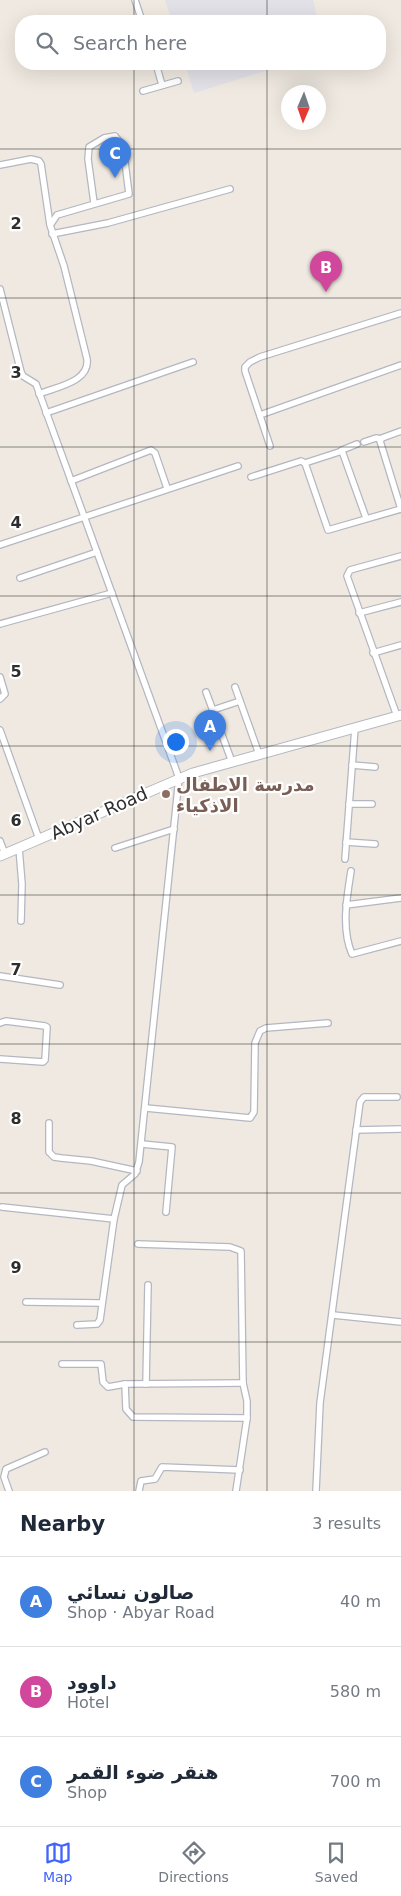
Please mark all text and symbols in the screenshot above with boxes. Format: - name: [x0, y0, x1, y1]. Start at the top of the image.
- search box: [15, 15, 386, 70]
- icon: search: [33, 29, 61, 57]
- text: Search here: [73, 32, 187, 54]
- north arrow: [281, 85, 326, 130]
- pin: C: [99, 137, 131, 178]
- text: 2: [10, 214, 22, 233]
- pin: B: [310, 251, 342, 292]
- text: 3: [10, 363, 22, 382]
- text: 4: [10, 513, 22, 532]
- text: 5: [10, 662, 22, 681]
- pin: A: [194, 710, 226, 751]
- your location: [163, 729, 189, 755]
- place label: مدرسة الاطفال الاذكياء: [176, 774, 315, 816]
- street label: Abyar Road: [47, 782, 151, 844]
- marker: مدرسة الاطفال الاذكياء: [160, 788, 172, 800]
- text: 6: [10, 811, 22, 830]
- text: 7: [10, 960, 22, 979]
- text: 8: [10, 1109, 22, 1128]
- text: 9: [10, 1258, 22, 1277]
- text: Nearby: [20, 1512, 105, 1536]
- text: 3 results: [312, 1514, 381, 1533]
- text: صالون نسائي: [67, 1581, 194, 1603]
- text: A: [30, 1592, 42, 1611]
- text: 40 m: [340, 1592, 381, 1611]
- text: Shop · Abyar Road: [67, 1603, 215, 1622]
- text: داوود: [67, 1671, 117, 1693]
- text: B: [30, 1682, 42, 1701]
- text: 580 m: [330, 1682, 381, 1701]
- text: Hotel: [67, 1693, 109, 1712]
- text: هنقر ضوء القمر: [67, 1761, 219, 1783]
- text: C: [30, 1772, 42, 1791]
- text: 700 m: [330, 1772, 381, 1791]
- text: Shop: [67, 1783, 107, 1802]
- tab: Map: [43, 1839, 72, 1885]
- tab: Directions: [158, 1839, 229, 1885]
- tab: Saved: [315, 1839, 358, 1885]

